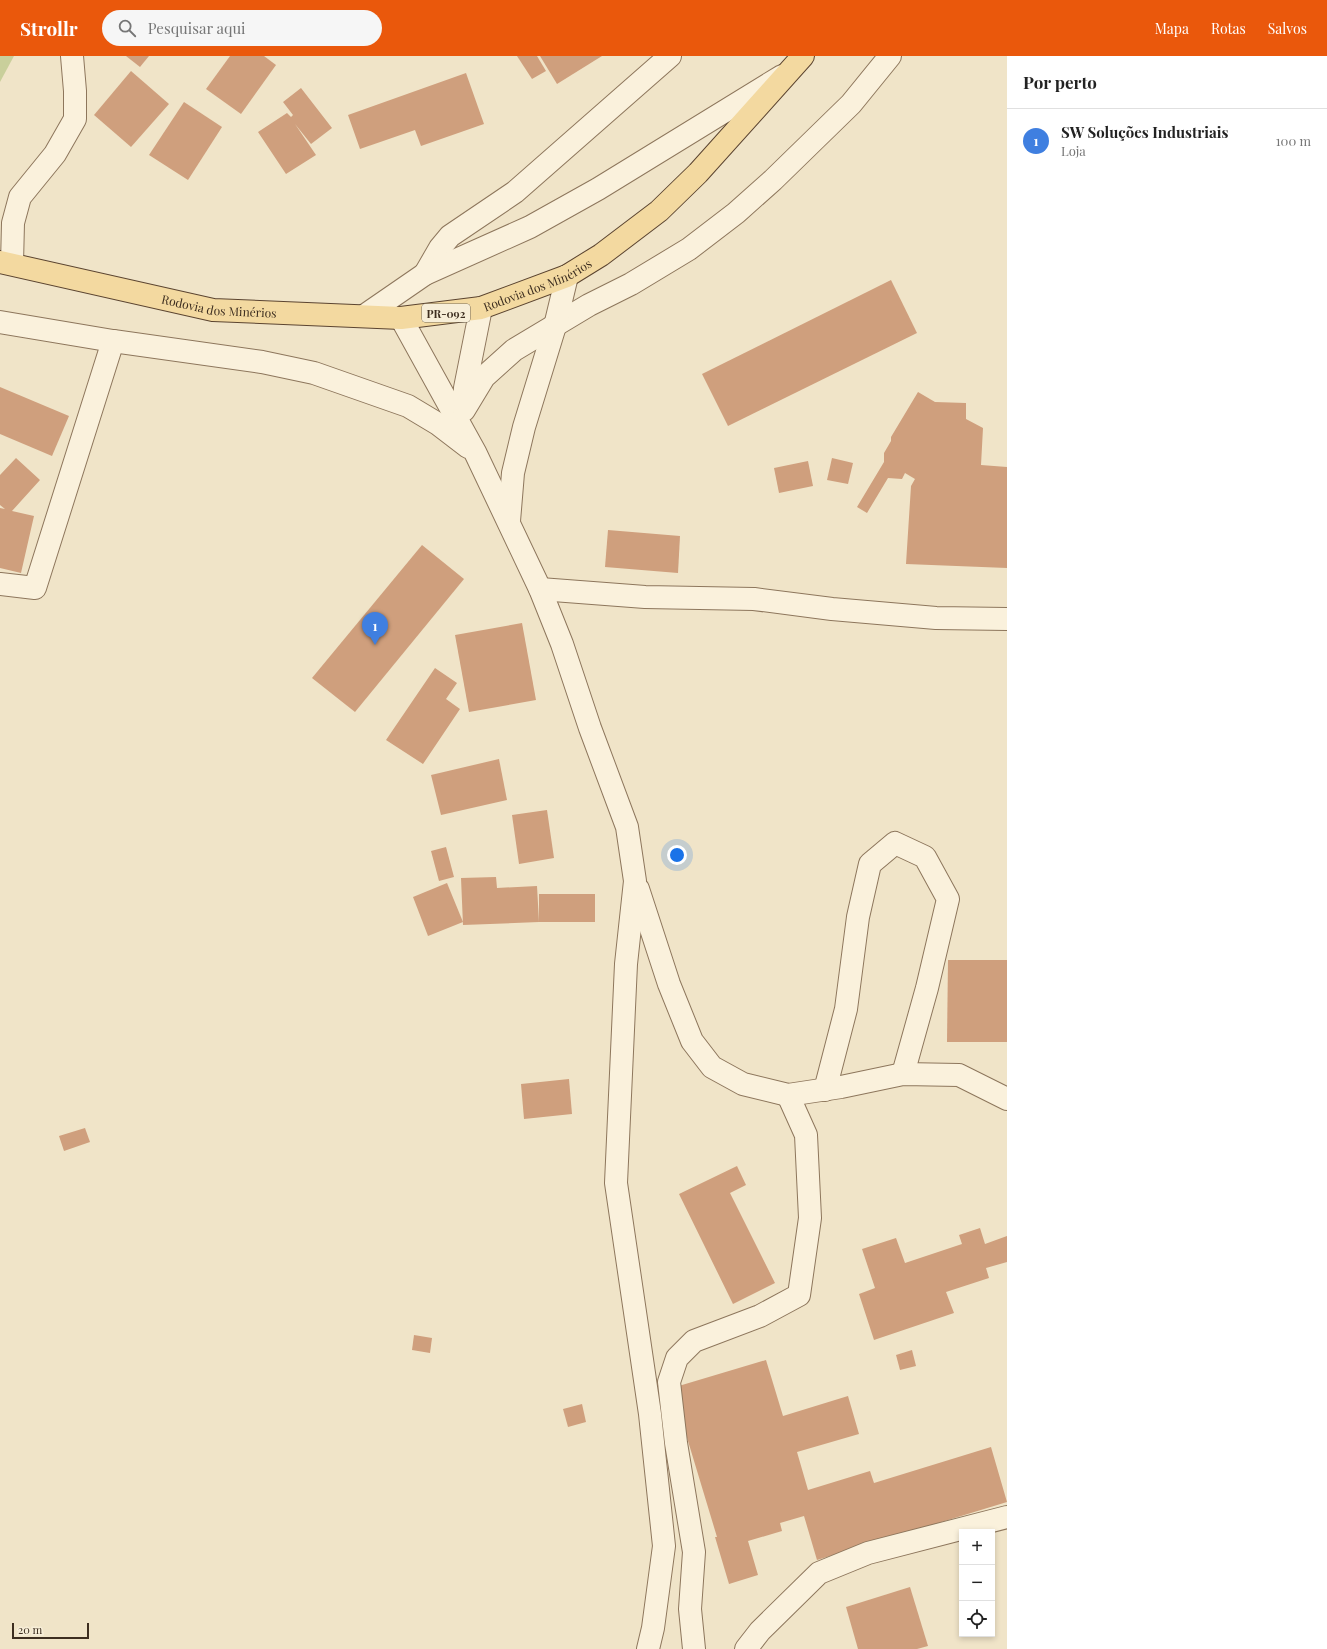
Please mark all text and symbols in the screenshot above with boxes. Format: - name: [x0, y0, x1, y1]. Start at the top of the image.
- search box: [102, 10, 382, 46]
- text: Strollr: [20, 15, 78, 41]
- icon: search: [116, 17, 138, 39]
- text: Pesquisar aqui: [148, 18, 246, 38]
- text: Mapa: [1155, 19, 1189, 38]
- text: Rotas: [1211, 19, 1246, 38]
- text: Salvos: [1268, 19, 1307, 38]
- text: Por perto: [1023, 71, 1097, 93]
- text: SW Soluções Industriais: [1061, 122, 1228, 142]
- text: 1: [1034, 132, 1038, 149]
- text: 100 m: [1276, 132, 1311, 149]
- text: Loja: [1061, 142, 1086, 159]
- street label: Rodovia dos Minérios: [481, 255, 594, 315]
- street label: Rodovia dos Minérios: [160, 291, 277, 321]
- road number: PR-092: [422, 304, 470, 322]
- pin: 1: [362, 612, 388, 645]
- your location: [667, 845, 687, 865]
- map controls: [959, 1529, 995, 1637]
- button: +: [959, 1529, 995, 1565]
- button: −: [959, 1565, 995, 1601]
- button: locate: [959, 1601, 995, 1637]
- scale bar: [12, 1621, 89, 1640]
- text: 20 m: [18, 1622, 42, 1637]

